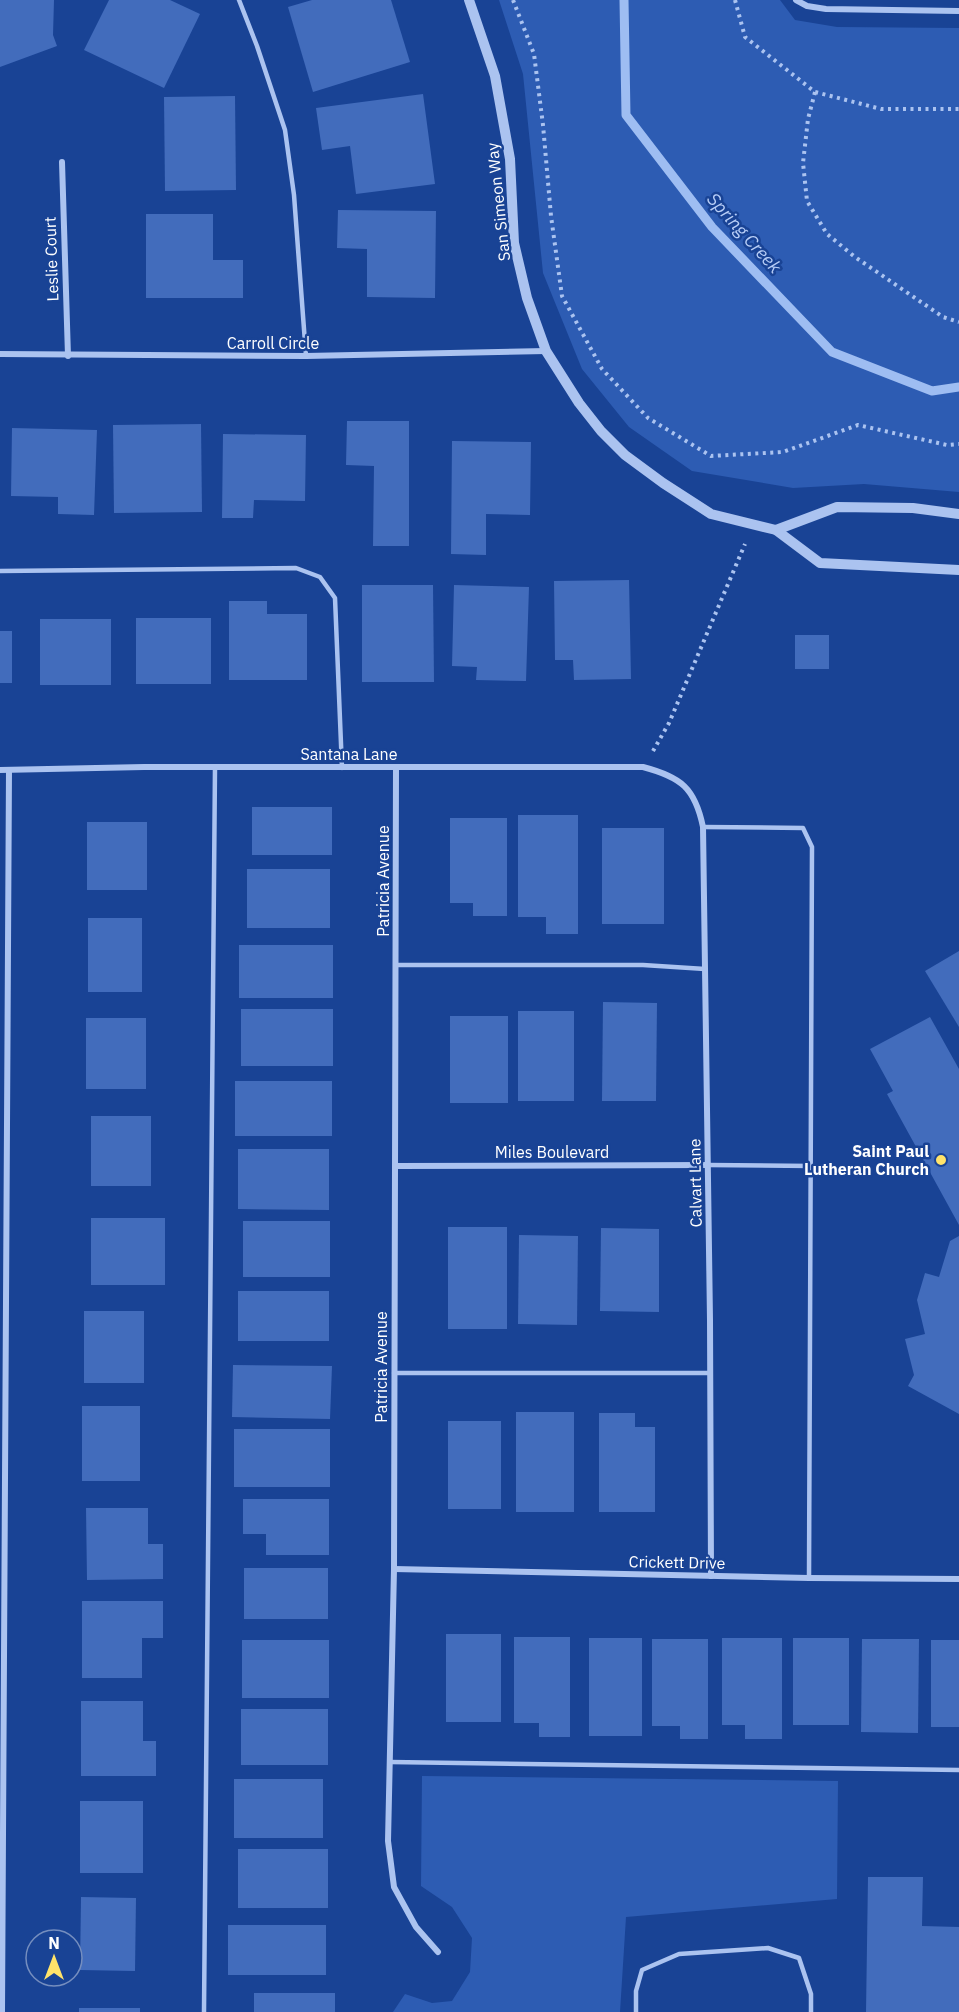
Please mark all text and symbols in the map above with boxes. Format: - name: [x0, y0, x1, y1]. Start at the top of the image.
- street label: San Simeon Way: [482, 142, 514, 262]
- water label: Spring Creek: [702, 188, 787, 278]
- street label: Leslie Court: [40, 216, 62, 302]
- street label: Carroll Circle: [227, 333, 319, 353]
- street label: Santana Lane: [301, 744, 398, 764]
- street label: Patricia Avenue: [373, 825, 393, 937]
- street label: Calvart Lane: [684, 1138, 706, 1228]
- place label: Saint Paul Lutheran Church: [804, 1141, 929, 1179]
- street label: Miles Boulevard: [495, 1142, 609, 1162]
- marker: Saint Paul Lutheran Church: [934, 1153, 948, 1167]
- street label: Patricia Avenue: [371, 1311, 391, 1423]
- street label: Crickett Drive: [628, 1551, 726, 1573]
- north arrow: [24, 1928, 84, 1988]
- text: N: [48, 1933, 60, 1953]

